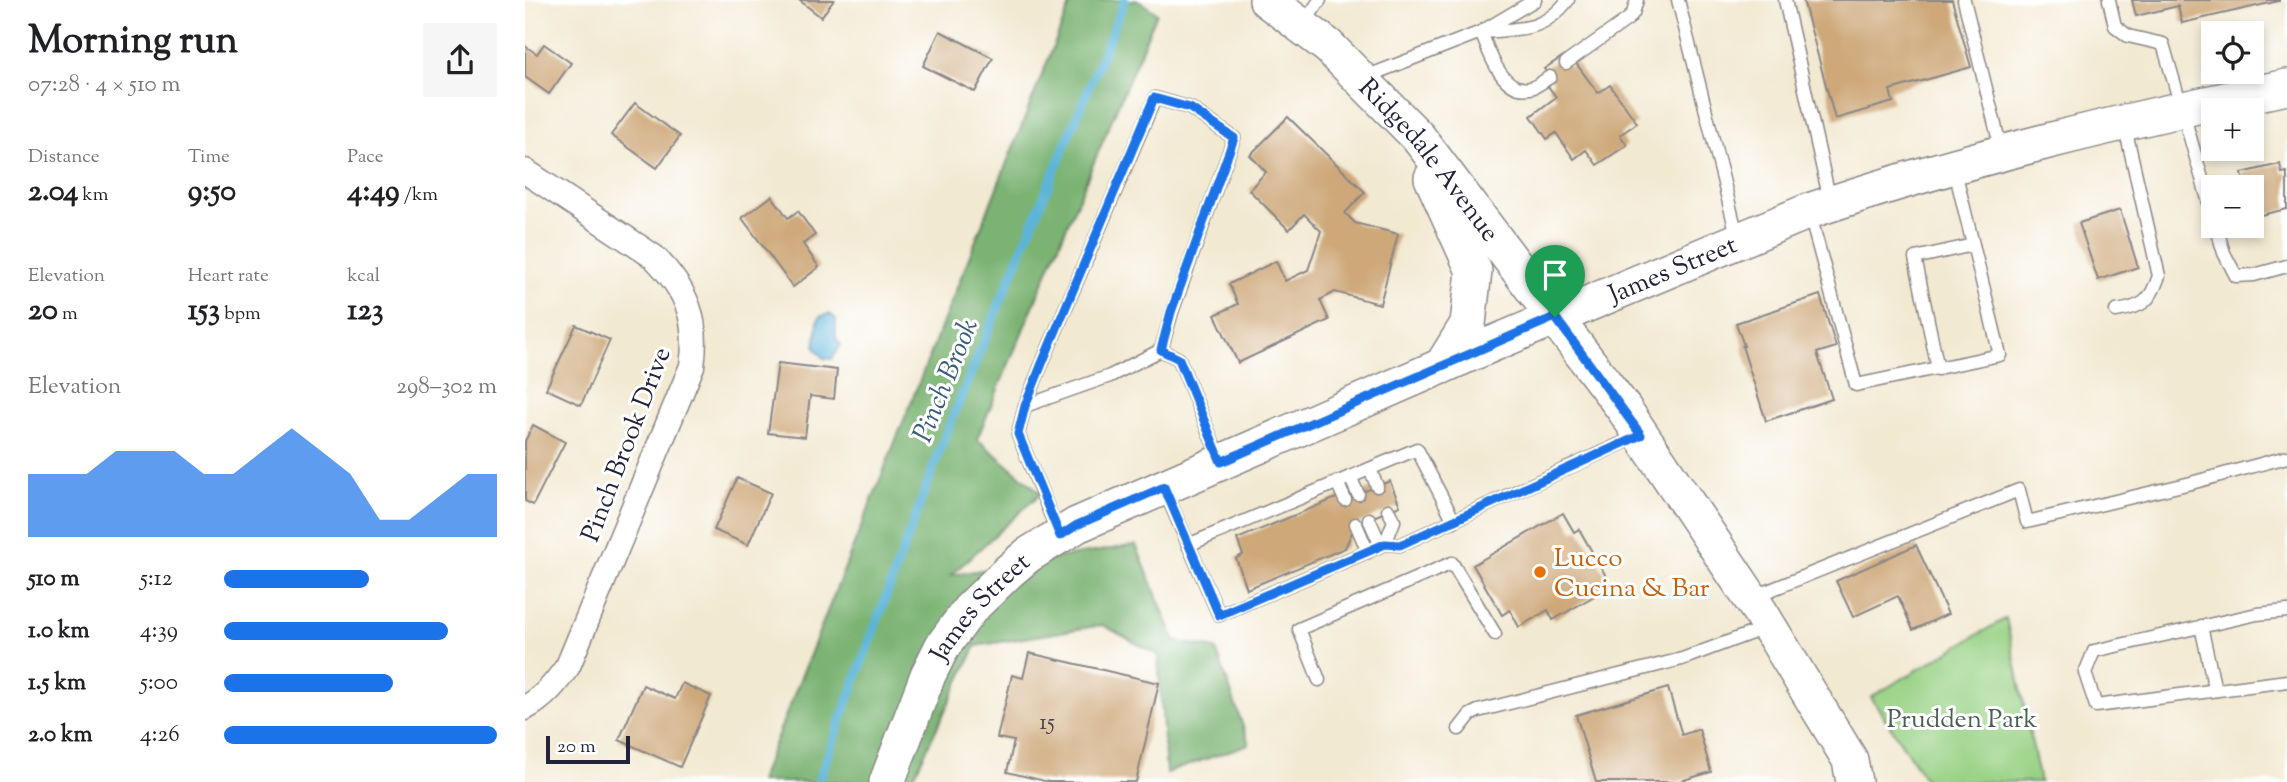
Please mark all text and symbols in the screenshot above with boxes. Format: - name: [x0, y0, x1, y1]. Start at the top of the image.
- text: Morning run: [28, 16, 238, 70]
- map controls: [2201, 21, 2264, 238]
- button: locate: [2201, 21, 2264, 84]
- button: share: [423, 23, 497, 97]
- text: 07:28 · 4 × 510 m: [28, 69, 181, 102]
- street label: Ridgedale Avenue: [1349, 71, 1507, 250]
- button: +: [2201, 98, 2264, 161]
- text: Distance: [28, 144, 100, 171]
- text: Time: [188, 144, 230, 171]
- text: Pace: [347, 144, 384, 171]
- text: 2.04: [28, 171, 78, 214]
- text: 9:50: [188, 171, 236, 214]
- text: 4:49: [347, 171, 400, 214]
- button: −: [2201, 175, 2264, 238]
- text: km: [78, 182, 108, 209]
- text: /km: [400, 182, 438, 209]
- street label: James Street: [1602, 227, 1743, 315]
- pin: [1525, 245, 1585, 317]
- icon: arrive: [1536, 256, 1574, 294]
- text: Elevation: [28, 263, 105, 290]
- text: Heart rate: [188, 263, 269, 290]
- text: kcal: [347, 263, 380, 290]
- text: 20: [28, 290, 58, 333]
- text: 153: [188, 290, 220, 333]
- text: 123: [347, 290, 384, 333]
- text: m: [58, 301, 78, 328]
- text: bpm: [220, 301, 261, 328]
- water label: Pinch Brook: [904, 313, 990, 449]
- street label: Pinch Brook Drive: [573, 342, 682, 548]
- text: Elevation: [28, 371, 121, 404]
- text: 298–302 m: [396, 371, 497, 404]
- place label: Lucco Cucina & Bar: [1554, 541, 1710, 608]
- street label: James Street: [921, 545, 1039, 670]
- text: 510 m: [28, 563, 80, 596]
- text: 5:12: [140, 563, 172, 596]
- marker: Lucco Cucina & Bar: [1532, 564, 1548, 580]
- text: 1.0 km: [28, 615, 90, 648]
- text: 4:39: [140, 615, 178, 648]
- text: 1.5 km: [28, 667, 86, 700]
- text: 5:00: [140, 667, 178, 700]
- park label: Prudden Park: [1887, 702, 2037, 739]
- house number: 15: [1039, 707, 1055, 740]
- text: 2.0 km: [28, 719, 93, 752]
- text: 4:26: [140, 719, 180, 752]
- scale bar: [546, 733, 630, 765]
- text: 20 m: [557, 734, 596, 761]

